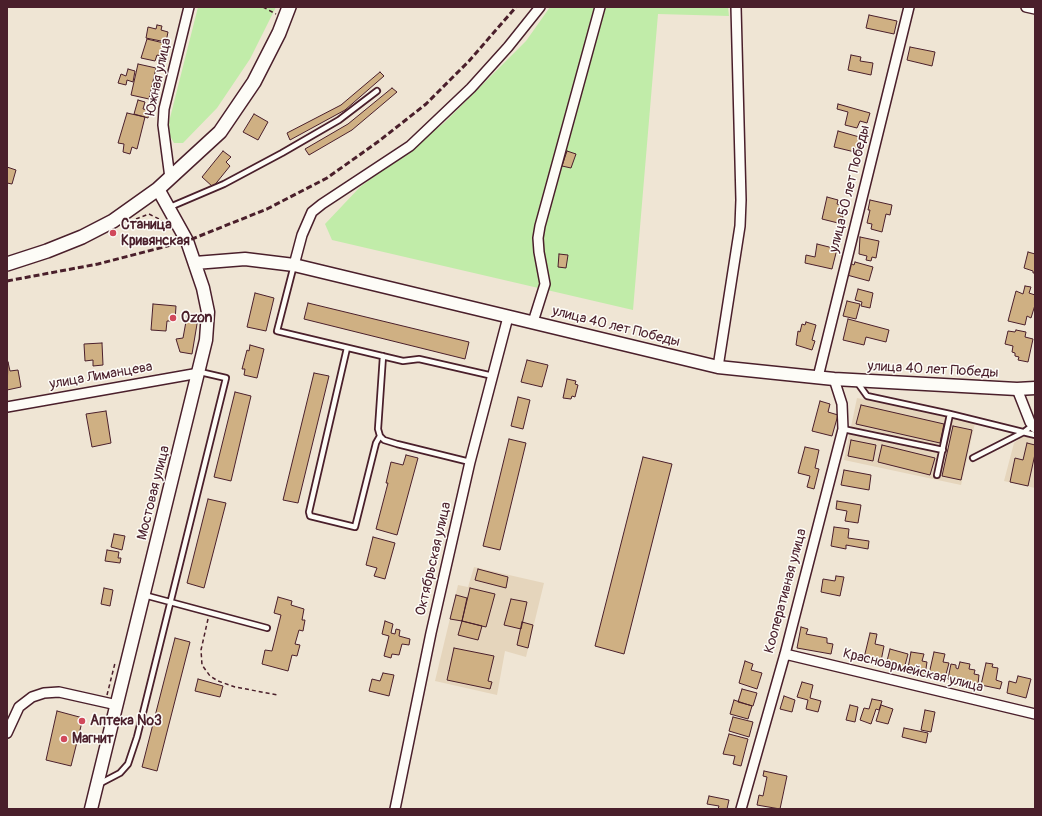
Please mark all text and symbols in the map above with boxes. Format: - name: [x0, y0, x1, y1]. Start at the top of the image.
- street label: Южная улица: [143, 37, 175, 117]
- street label: улица 50 лет Победы: [826, 124, 874, 254]
- place label: Станица Кривянская: [121, 217, 190, 250]
- marker: Станица Кривянская: [108, 228, 118, 238]
- street label: улица 40 лет Победы: [550, 303, 682, 351]
- place label: Ozon: [181, 310, 212, 326]
- marker: Ozon: [168, 313, 178, 323]
- street label: улица 40 лет Победы: [867, 358, 999, 382]
- street label: улица Лиманцева: [48, 359, 154, 393]
- street label: Мостовая улица: [134, 444, 174, 542]
- street label: Октябрьская улица: [413, 501, 455, 617]
- street label: Кооперативная улица: [761, 527, 811, 655]
- street label: Красноармейская улица: [841, 645, 985, 697]
- place label: Аптека №3: [90, 713, 162, 729]
- marker: Аптека №3: [77, 716, 87, 726]
- place label: Магнит: [72, 731, 114, 747]
- marker: Магнит: [59, 734, 69, 744]

